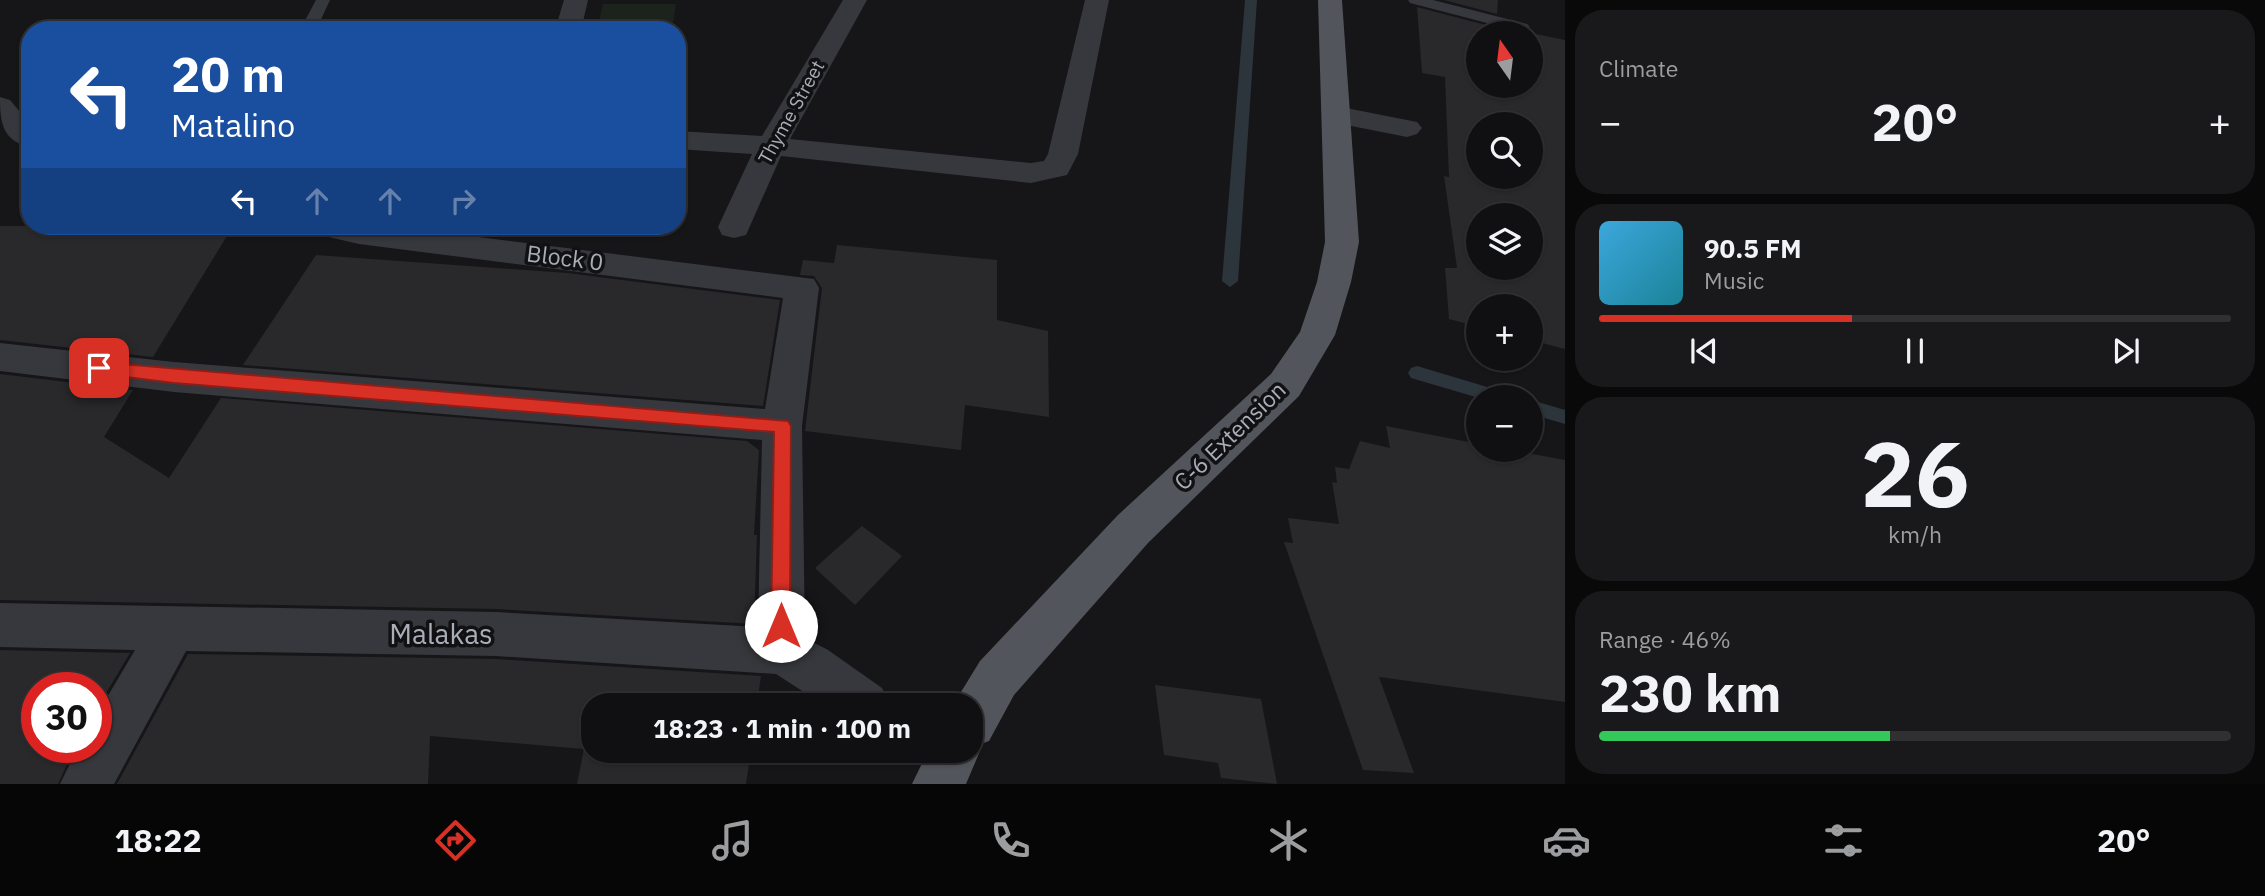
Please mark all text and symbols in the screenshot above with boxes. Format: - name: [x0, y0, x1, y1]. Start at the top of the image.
- north arrow: [1466, 21, 1544, 98]
- map controls: [1466, 21, 1543, 462]
- text: 20 m: [171, 42, 285, 105]
- icon: left: [56, 49, 147, 140]
- text: Climate: [1599, 53, 1678, 83]
- street label: Thyme Street: [753, 56, 829, 168]
- text: 20°: [1872, 88, 1958, 155]
- text: −: [1599, 97, 1622, 146]
- text: +: [2208, 97, 2231, 146]
- text: Matalino: [171, 104, 295, 146]
- button: search: [1466, 112, 1543, 189]
- icon: left: [225, 182, 263, 220]
- icon: ahead: [298, 182, 336, 220]
- icon: ahead: [371, 182, 409, 220]
- icon: right: [444, 182, 482, 220]
- button: layers: [1466, 203, 1543, 280]
- text: 90.5 FM: [1704, 231, 1802, 265]
- street label: Block 0: [525, 237, 605, 277]
- text: Music: [1704, 265, 1764, 295]
- button: +: [1466, 294, 1543, 371]
- icon: previous: [1685, 332, 1723, 370]
- icon: pause: [1896, 332, 1934, 370]
- icon: next: [2107, 332, 2145, 370]
- pin: [69, 338, 129, 398]
- icon: arrive: [80, 349, 118, 387]
- street label: C-6 Extension: [1167, 375, 1291, 496]
- button: −: [1466, 385, 1543, 462]
- text: 26: [1860, 414, 1970, 532]
- text: km/h: [1888, 519, 1942, 549]
- position arrow: [744, 589, 818, 663]
- street label: Malakas: [389, 615, 493, 652]
- text: Range · 46%: [1599, 624, 1731, 654]
- text: 230 km: [1599, 659, 1781, 726]
- speed limit sign: 30: [21, 672, 112, 763]
- text: 18:23 · 1 min · 100 m: [653, 711, 911, 745]
- icon: directions: [431, 816, 480, 865]
- icon: music: [708, 816, 757, 865]
- icon: phone: [986, 816, 1035, 865]
- icon: climate: [1264, 816, 1313, 865]
- icon: car: [1542, 816, 1591, 865]
- icon: filters: [1819, 816, 1868, 865]
- text: 18:22: [114, 819, 202, 861]
- text: 20°: [2097, 819, 2151, 861]

